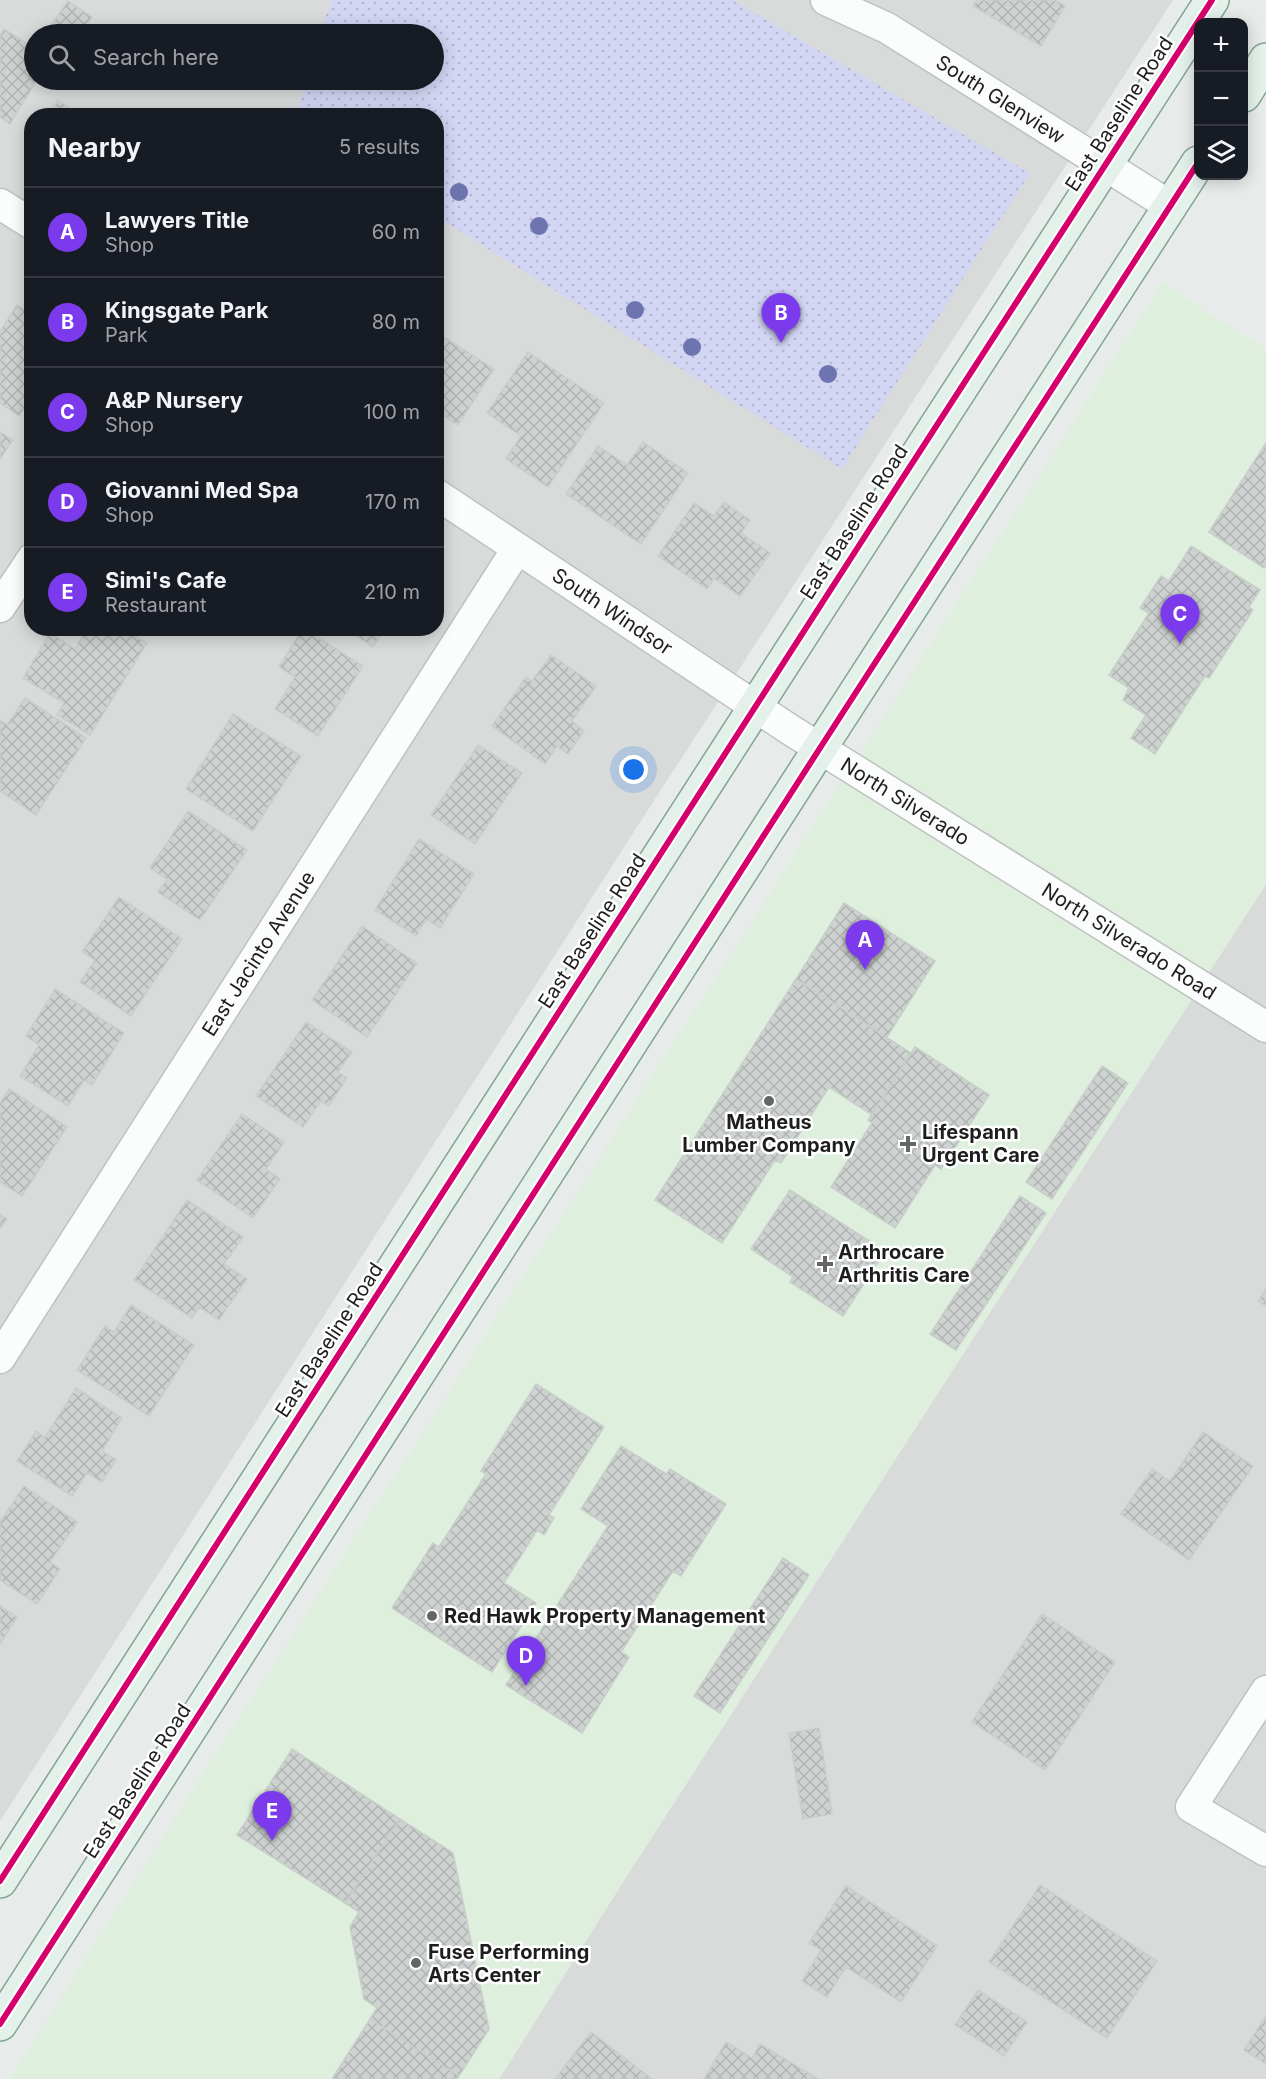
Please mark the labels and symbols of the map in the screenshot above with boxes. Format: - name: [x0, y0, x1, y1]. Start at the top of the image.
- street label: East Baseline Road: [1060, 32, 1178, 196]
- street label: South Glenview: [932, 50, 1069, 149]
- pin: B: [762, 294, 800, 343]
- street label: East Baseline Road: [795, 440, 913, 604]
- street label: South Windsor: [548, 563, 678, 660]
- pin: C: [1160, 594, 1200, 644]
- street label: North Silverado: [836, 752, 974, 851]
- your location: [619, 755, 648, 784]
- street label: East Baseline Road: [533, 849, 651, 1013]
- street label: East Jacinto Avenue: [197, 867, 320, 1040]
- street label: North Silverado Road: [1037, 878, 1221, 1005]
- pin: A: [846, 920, 884, 970]
- marker: Matheus Lumber Company: [762, 1094, 776, 1108]
- place label: Matheus Lumber Company: [682, 1110, 856, 1157]
- place label: Lifespann Urgent Care: [922, 1120, 1039, 1167]
- marker: Lifespann Urgent Care: [899, 1135, 917, 1153]
- place label: Arthrocare Arthritis Care: [838, 1240, 970, 1287]
- marker: Arthrocare Arthritis Care: [816, 1255, 834, 1273]
- street label: East Baseline Road: [270, 1258, 388, 1422]
- place label: Red Hawk Property Management: [444, 1604, 765, 1628]
- marker: Red Hawk Property Management: [425, 1609, 439, 1623]
- pin: D: [506, 1636, 546, 1686]
- street label: East Baseline Road: [78, 1699, 196, 1863]
- pin: E: [252, 1792, 292, 1841]
- place label: Fuse Performing Arts Center: [428, 1940, 589, 1987]
- marker: Fuse Performing Arts Center: [409, 1956, 423, 1970]

